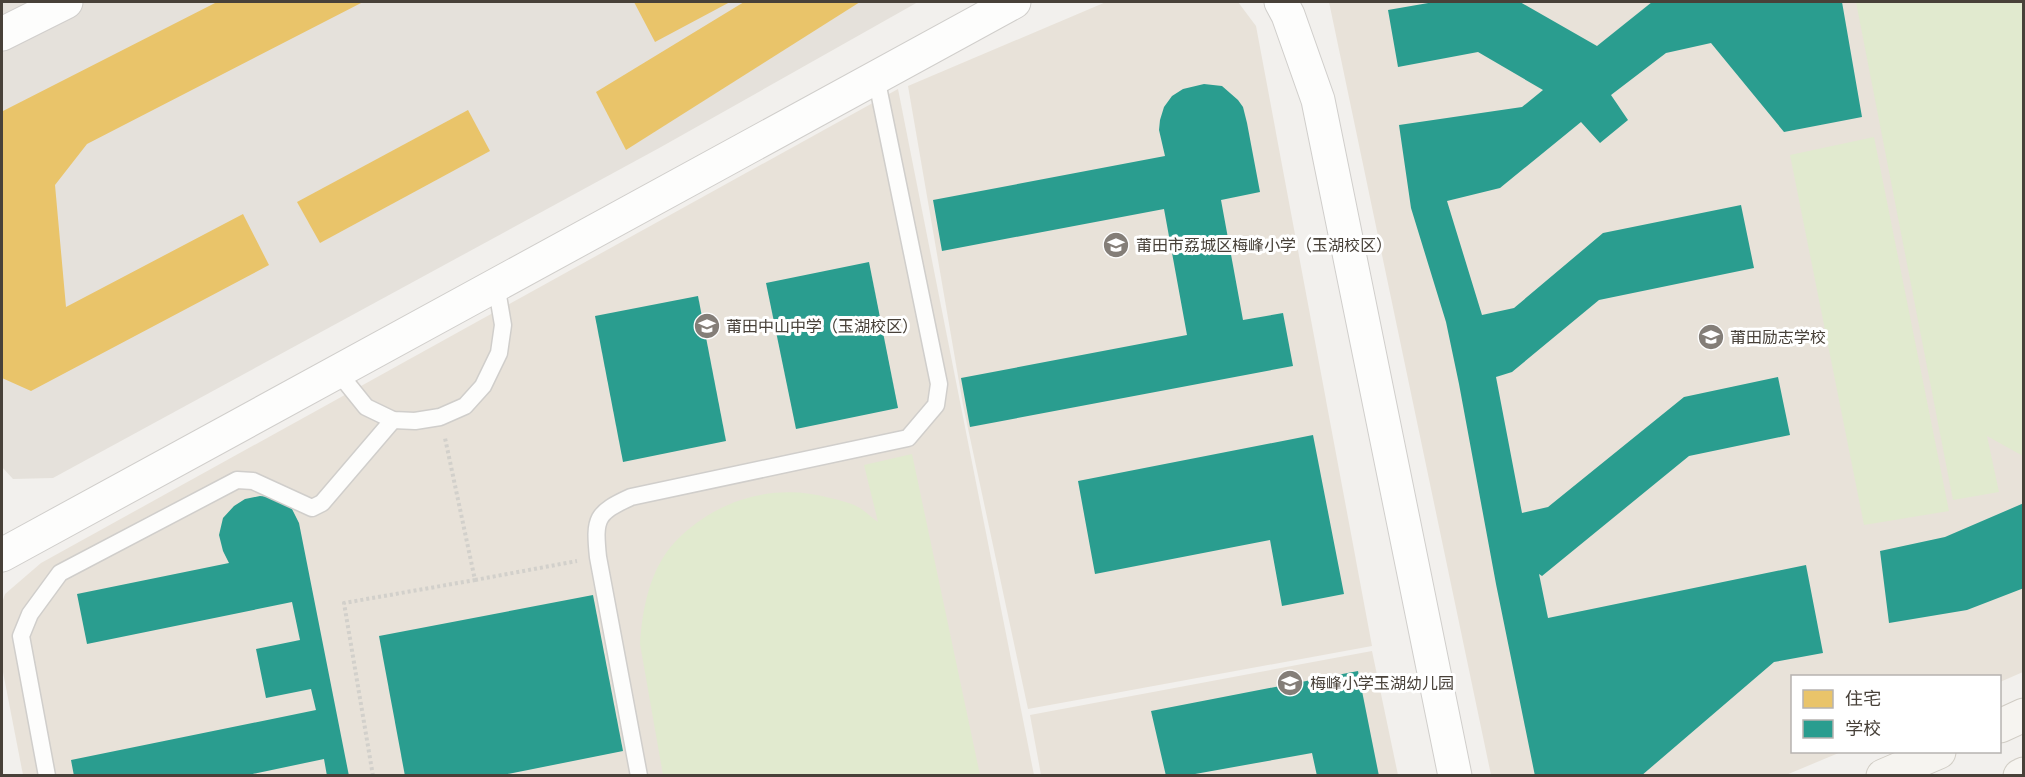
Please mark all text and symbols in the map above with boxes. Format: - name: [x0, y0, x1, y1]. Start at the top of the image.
- school or university icon: 莆田市荔城区梅峰小学（玉湖校区）: [1101, 230, 1131, 260]
- place label: 莆田市荔城区梅峰小学（玉湖校区）: [1136, 234, 1392, 256]
- school or university icon: 莆田中山中学（玉湖校区）: [692, 311, 722, 341]
- place label: 莆田中山中学（玉湖校区）: [726, 315, 918, 337]
- school or university icon: 莆田励志学校: [1696, 322, 1726, 352]
- place label: 莆田励志学校: [1730, 326, 1826, 348]
- school or university icon: 梅峰小学玉湖幼儿园: [1275, 668, 1305, 698]
- place label: 梅峰小学玉湖幼儿园: [1310, 672, 1454, 694]
- legend: [1791, 675, 2001, 753]
- text: 住宅: [1845, 686, 1881, 710]
- text: 学校: [1845, 716, 1881, 740]

